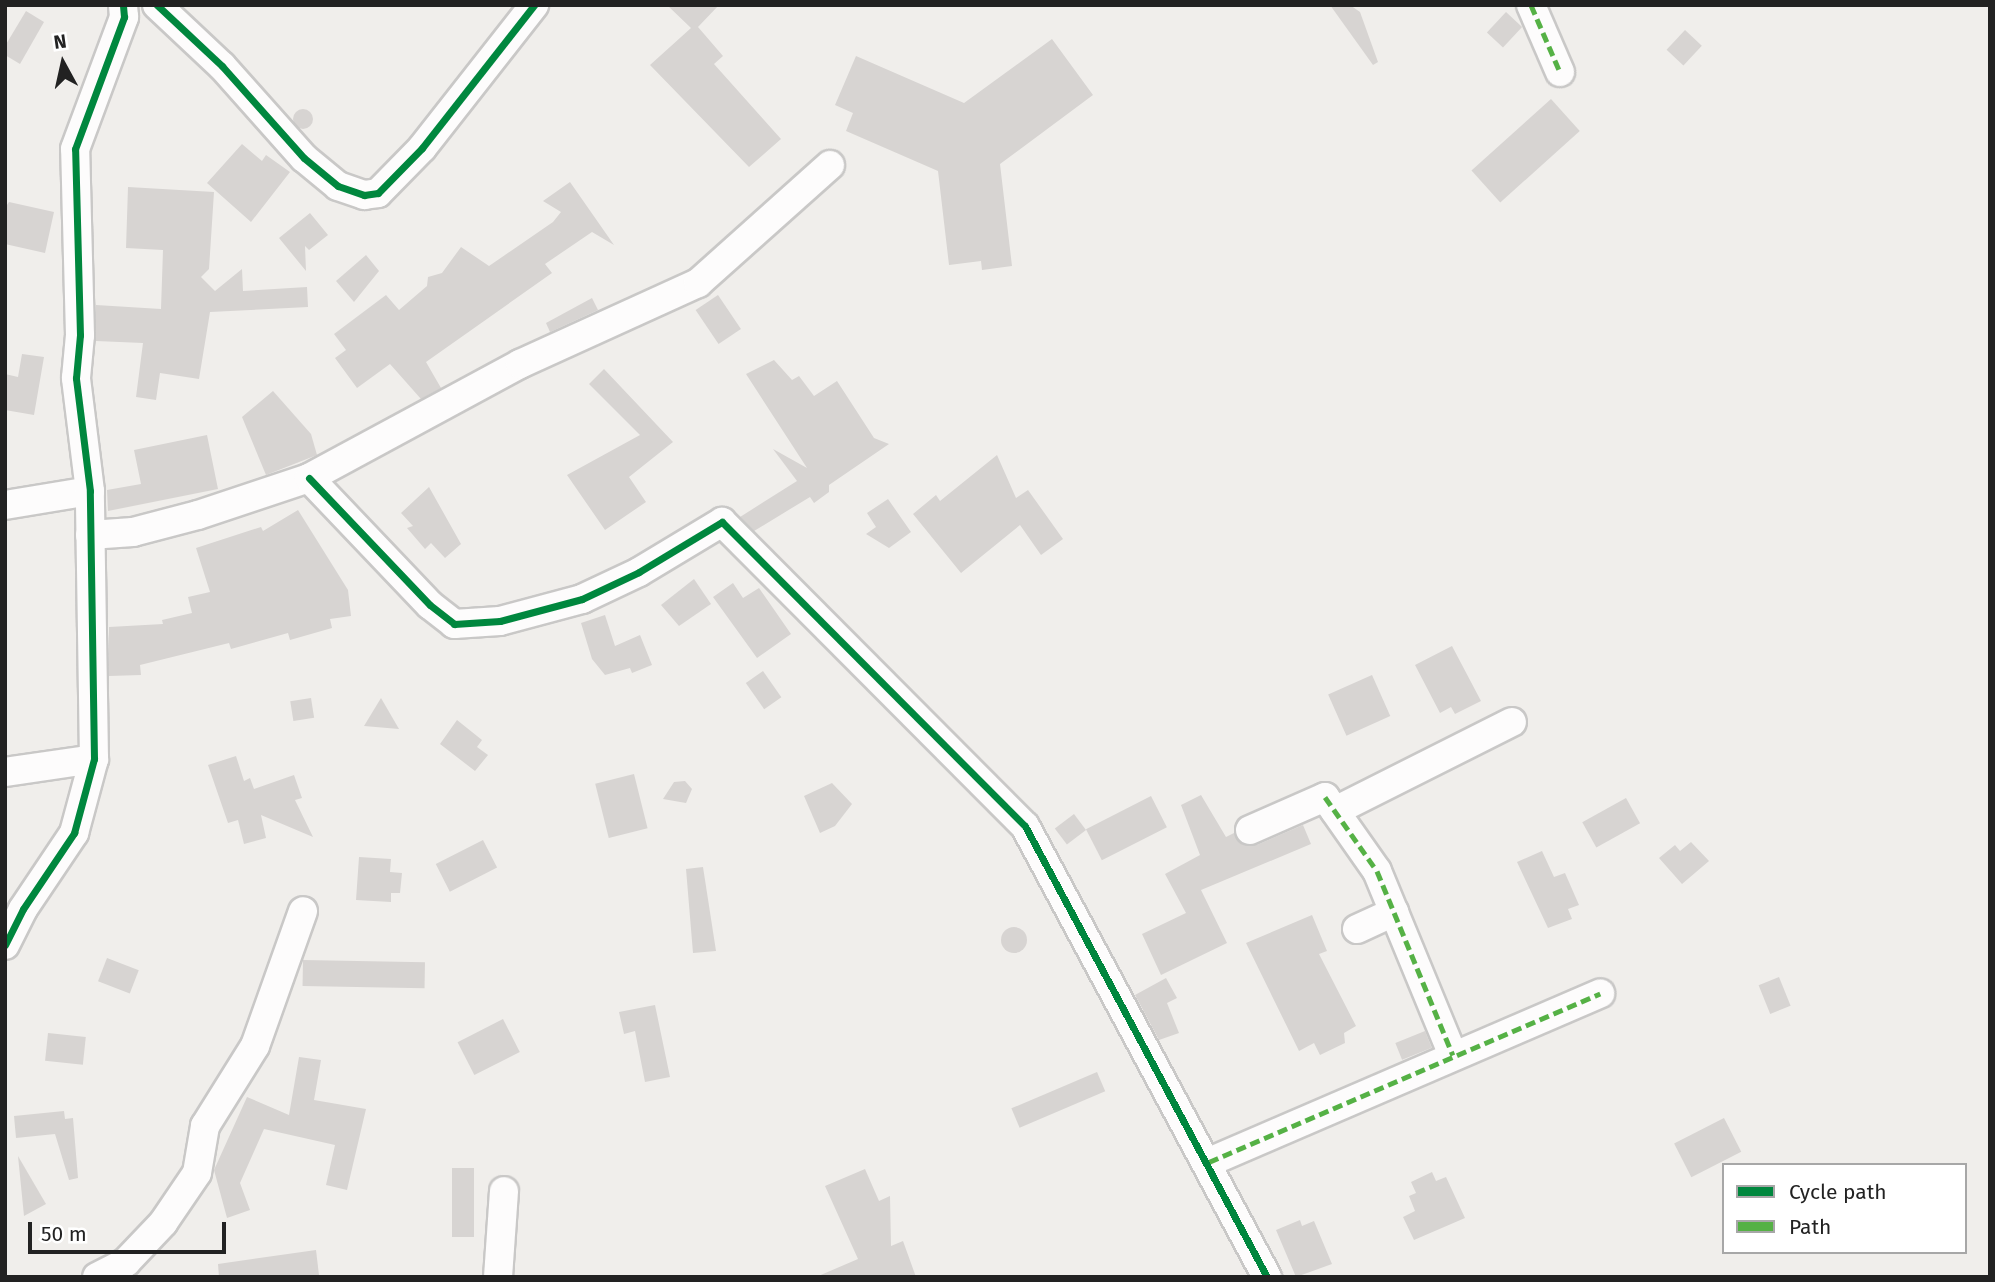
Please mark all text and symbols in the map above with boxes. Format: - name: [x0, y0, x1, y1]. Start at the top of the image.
- north arrow: [28, 28, 98, 98]
- text: N: [52, 29, 68, 54]
- legend: [1722, 1163, 1967, 1254]
- text: Cycle path: [1789, 1179, 1887, 1205]
- scale bar: [32, 1208, 229, 1252]
- text: Path: [1789, 1214, 1831, 1240]
- text: 50 m: [41, 1221, 87, 1247]

